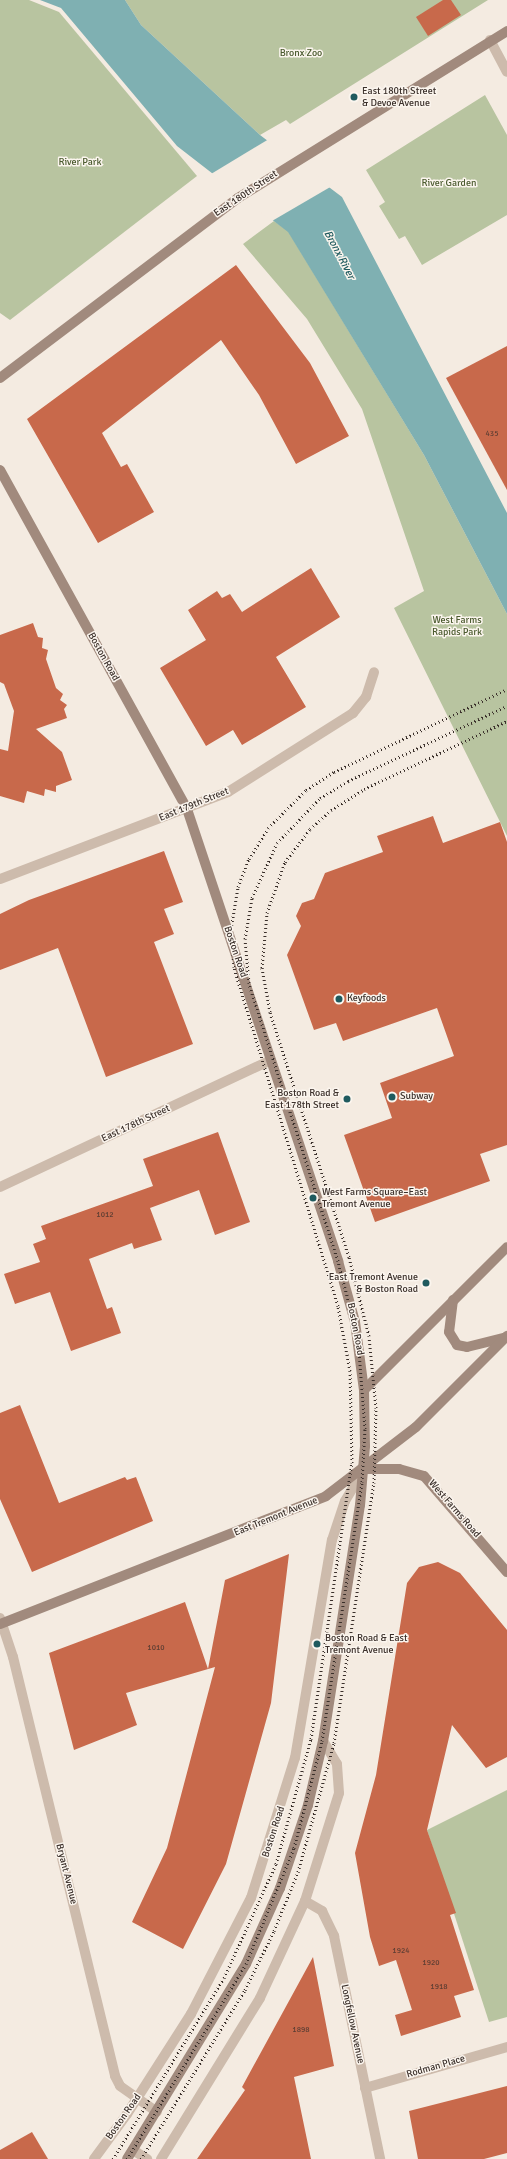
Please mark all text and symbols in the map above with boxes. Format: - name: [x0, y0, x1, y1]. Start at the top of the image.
- park label: Bronx Zoo: [280, 48, 322, 60]
- place label: East 180th Street & Devoe Avenue: [362, 85, 436, 108]
- marker: East 180th Street & Devoe Avenue: [349, 92, 359, 102]
- park label: River Park: [58, 157, 102, 169]
- street label: East 180th Street: [212, 168, 280, 220]
- park label: River Garden: [422, 178, 476, 190]
- water label: Bronx River: [321, 228, 357, 282]
- house number: 435: [486, 429, 498, 439]
- park label: West Farms Rapids Park: [432, 614, 482, 638]
- street label: Boston Road: [85, 631, 121, 683]
- street label: East 179th Street: [157, 786, 231, 824]
- street label: Boston Road: [221, 925, 249, 979]
- place label: Keyfoods: [347, 993, 386, 1005]
- marker: Keyfoods: [334, 994, 344, 1004]
- place label: Boston Road & East 178th Street: [265, 1087, 339, 1110]
- place label: Subway: [400, 1091, 433, 1103]
- marker: Subway: [387, 1092, 397, 1102]
- marker: Boston Road & East 178th Street: [342, 1094, 352, 1104]
- street label: East 178th Street: [100, 1103, 172, 1145]
- place label: West Farms Square–East Tremont Avenue: [322, 1186, 427, 1210]
- marker: West Farms Square–East Tremont Avenue: [307, 1192, 319, 1204]
- house number: 1012: [96, 1210, 114, 1220]
- place label: East Tremont Avenue & Boston Road: [329, 1271, 418, 1294]
- marker: East Tremont Avenue & Boston Road: [421, 1278, 431, 1288]
- street label: Boston Road: [344, 1302, 366, 1356]
- street label: West Farms Road: [426, 1478, 482, 1540]
- street label: East Tremont Avenue: [232, 1495, 320, 1539]
- place label: Boston Road & East Tremont Avenue: [325, 1632, 407, 1656]
- marker: Boston Road & East Tremont Avenue: [312, 1639, 322, 1649]
- house number: 1010: [147, 1643, 165, 1653]
- street label: Boston Road: [260, 1805, 288, 1859]
- street label: Bryant Avenue: [53, 1843, 79, 1905]
- house number: 1924: [392, 1946, 410, 1956]
- house number: 1920: [422, 1958, 440, 1968]
- house number: 1918: [430, 1982, 448, 1992]
- street label: Longfellow Avenue: [338, 1983, 366, 2065]
- house number: 1898: [292, 2025, 310, 2035]
- street label: Rodman Place: [405, 2053, 467, 2081]
- street label: Boston Road: [104, 2092, 144, 2142]

